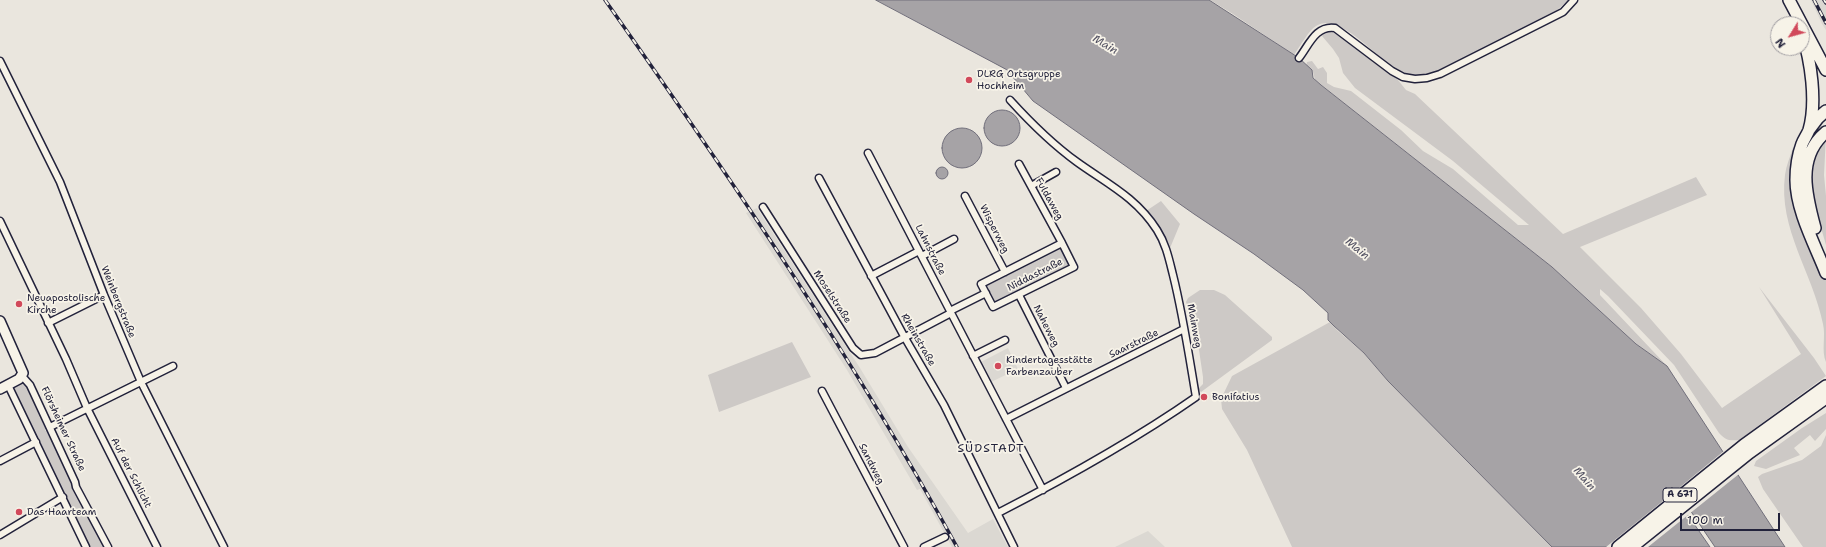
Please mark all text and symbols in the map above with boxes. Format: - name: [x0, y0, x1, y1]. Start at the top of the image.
- north arrow: [1770, 16, 1810, 56]
- water label: Main: [1090, 32, 1120, 58]
- text: N: [1772, 35, 1789, 51]
- place label: DLRG Ortsgruppe Hochheim: [977, 68, 1061, 92]
- marker: DLRG Ortsgruppe Hochheim: [964, 75, 974, 85]
- street label: Fuldaweg: [1032, 176, 1066, 222]
- street label: Wisperweg: [977, 203, 1011, 255]
- street label: Lahnstraße: [912, 223, 948, 277]
- water label: Main: [1342, 235, 1372, 263]
- street label: Niddastraße: [1005, 256, 1065, 294]
- street label: Weinbergstraße: [98, 264, 138, 340]
- street label: Moselstraße: [811, 268, 853, 326]
- place label: Neuapostolische Kirche: [27, 292, 105, 316]
- marker: Neuapostolische Kirche: [14, 299, 24, 309]
- street label: Naheweg: [1030, 303, 1062, 349]
- street label: Mainweg: [1184, 303, 1204, 349]
- street label: Rheinstraße: [898, 312, 938, 368]
- street label: Saarstraße: [1107, 327, 1161, 361]
- place label: Kindertagesstätte Farbenzauber: [1006, 354, 1093, 378]
- marker: Kindertagesstätte Farbenzauber: [993, 361, 1003, 371]
- street label: Flörsheimer Straße: [38, 385, 88, 473]
- place label: Bonifatius: [1212, 391, 1259, 403]
- marker: Bonifatius: [1199, 392, 1209, 402]
- street label: Auf der Schlicht: [108, 436, 154, 510]
- street label: Sandweg: [856, 442, 886, 486]
- district label: SÜDSTADT: [957, 442, 1025, 456]
- water label: Main: [1570, 464, 1598, 494]
- road number: A 671: [1663, 488, 1697, 502]
- scale bar: [1682, 505, 1782, 531]
- place label: Das Haarteam: [27, 506, 96, 518]
- marker: Das Haarteam: [14, 507, 24, 517]
- text: 100 m: [1687, 512, 1723, 528]

